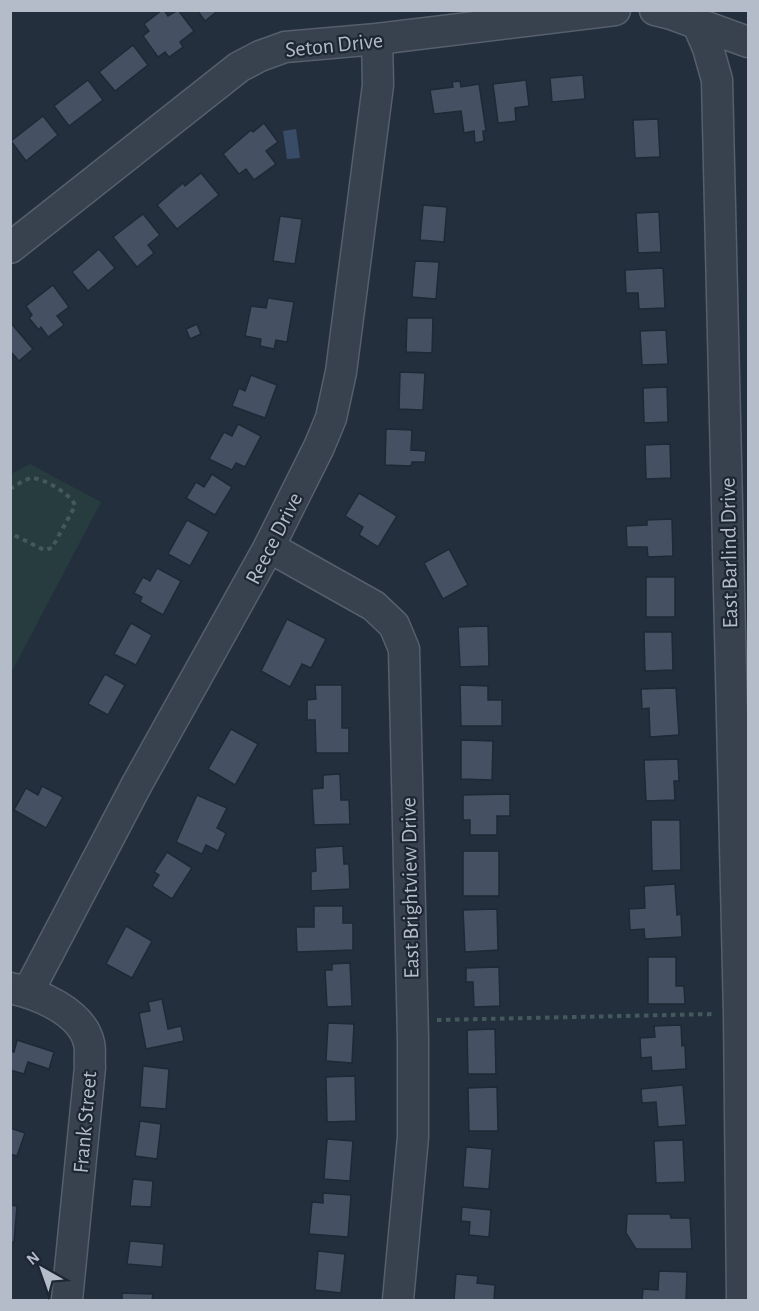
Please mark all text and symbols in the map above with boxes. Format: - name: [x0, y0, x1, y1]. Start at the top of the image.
- street label: Seton Drive: [284, 29, 384, 61]
- street label: East Barlind Drive: [717, 477, 741, 629]
- street label: Reece Drive: [241, 489, 306, 588]
- street label: East Brightview Drive: [397, 797, 423, 979]
- street label: Frank Street: [70, 1070, 100, 1174]
- north arrow: [12, 1239, 72, 1299]
- text: N: [24, 1249, 42, 1268]

